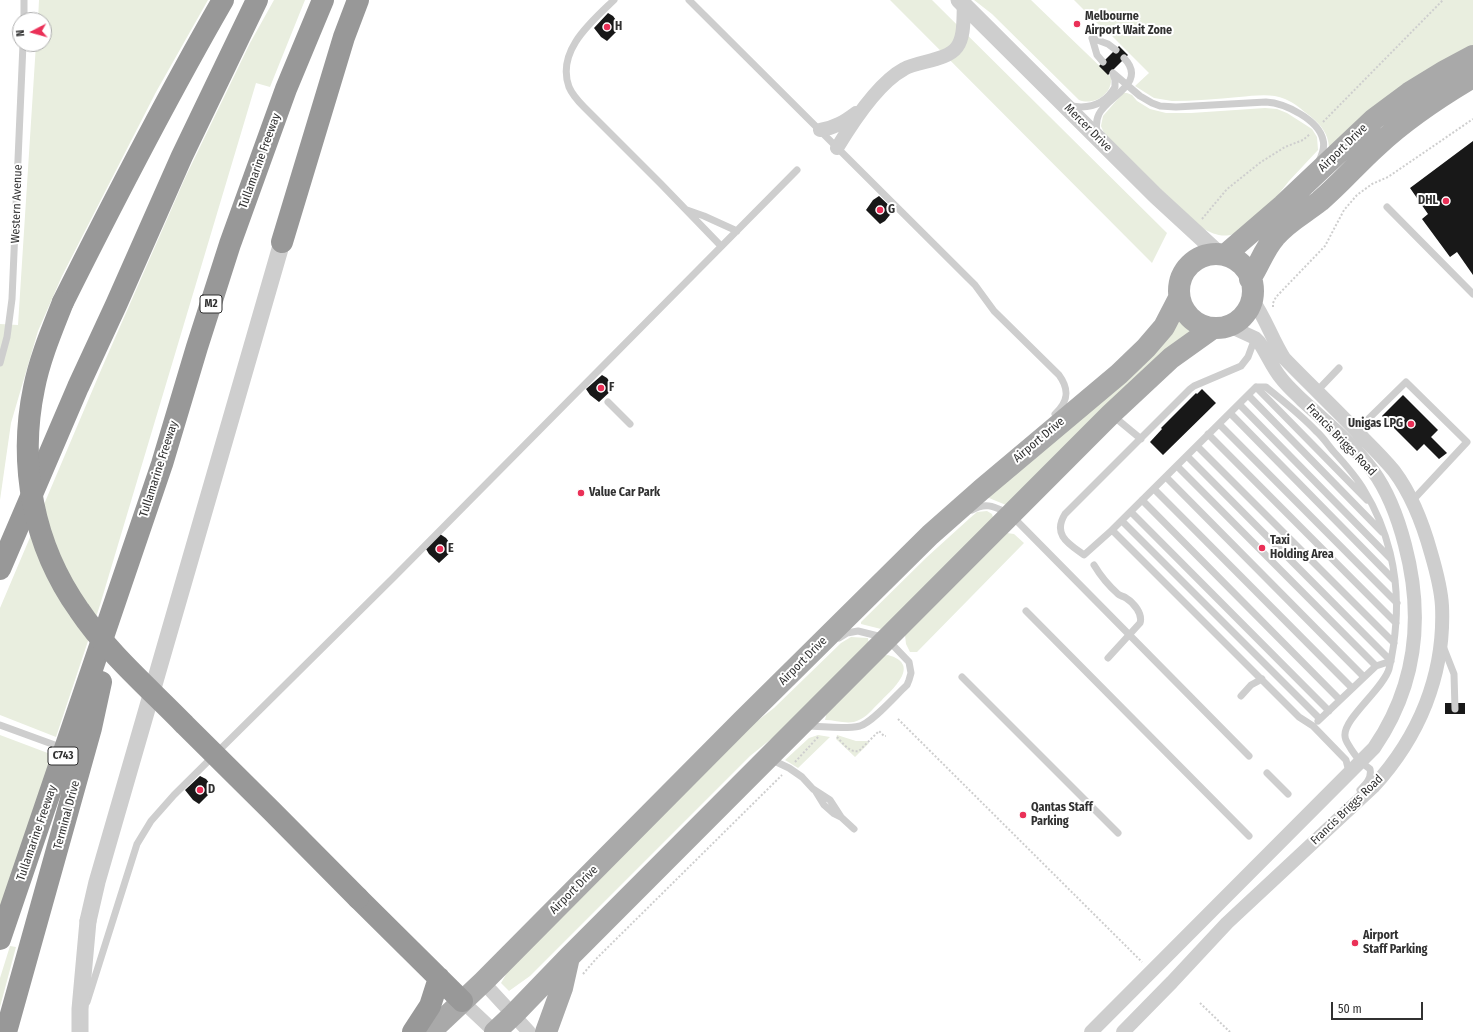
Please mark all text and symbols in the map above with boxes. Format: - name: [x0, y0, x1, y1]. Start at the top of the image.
- place label: Melbourne Airport Wait Zone: [1085, 10, 1172, 38]
- north arrow: [12, 12, 52, 52]
- marker: Melbourne Airport Wait Zone: [1072, 19, 1082, 29]
- place label: H: [615, 20, 622, 34]
- marker: H: [602, 22, 612, 32]
- text: N: [14, 29, 27, 37]
- street label: Mercer Drive: [1061, 101, 1115, 155]
- street label: Tullamarine Freeway: [236, 111, 284, 211]
- street label: Airport Drive: [1315, 121, 1371, 175]
- street label: Western Avenue: [8, 164, 26, 244]
- place label: DHL: [1418, 194, 1438, 208]
- marker: DHL: [1441, 196, 1451, 206]
- place label: G: [888, 203, 895, 217]
- marker: G: [875, 205, 885, 215]
- road number: M2: [200, 295, 222, 313]
- place label: F: [609, 381, 614, 395]
- marker: F: [596, 383, 606, 393]
- street label: Francis Briggs Road: [1303, 401, 1379, 479]
- street label: Airport Drive: [1010, 414, 1068, 466]
- place label: Unigas LPG: [1348, 417, 1403, 431]
- street label: Tullamarine Freeway: [137, 419, 181, 519]
- marker: Unigas LPG: [1406, 419, 1416, 429]
- place label: Value Car Park: [589, 486, 660, 500]
- marker: Value Car Park: [576, 488, 586, 498]
- place label: Taxi Holding Area: [1270, 534, 1334, 562]
- place label: E: [448, 542, 454, 556]
- marker: Taxi Holding Area: [1257, 543, 1267, 553]
- marker: E: [435, 544, 445, 554]
- street label: Airport Drive: [776, 634, 830, 688]
- road number: C743: [48, 747, 78, 765]
- street label: Francis Briggs Road: [1308, 772, 1386, 848]
- street label: Terminal Drive: [51, 779, 83, 851]
- street label: Tullamarine Freeway: [14, 783, 60, 883]
- place label: D: [208, 783, 215, 797]
- marker: D: [195, 785, 205, 795]
- place label: Qantas Staff Parking: [1031, 801, 1093, 829]
- marker: Qantas Staff Parking: [1018, 810, 1028, 820]
- street label: Airport Drive: [547, 863, 601, 917]
- place label: Airport Staff Parking: [1363, 929, 1427, 957]
- marker: Airport Staff Parking: [1350, 938, 1360, 948]
- scale bar: [1333, 994, 1425, 1020]
- text: 50 m: [1338, 1002, 1362, 1016]

